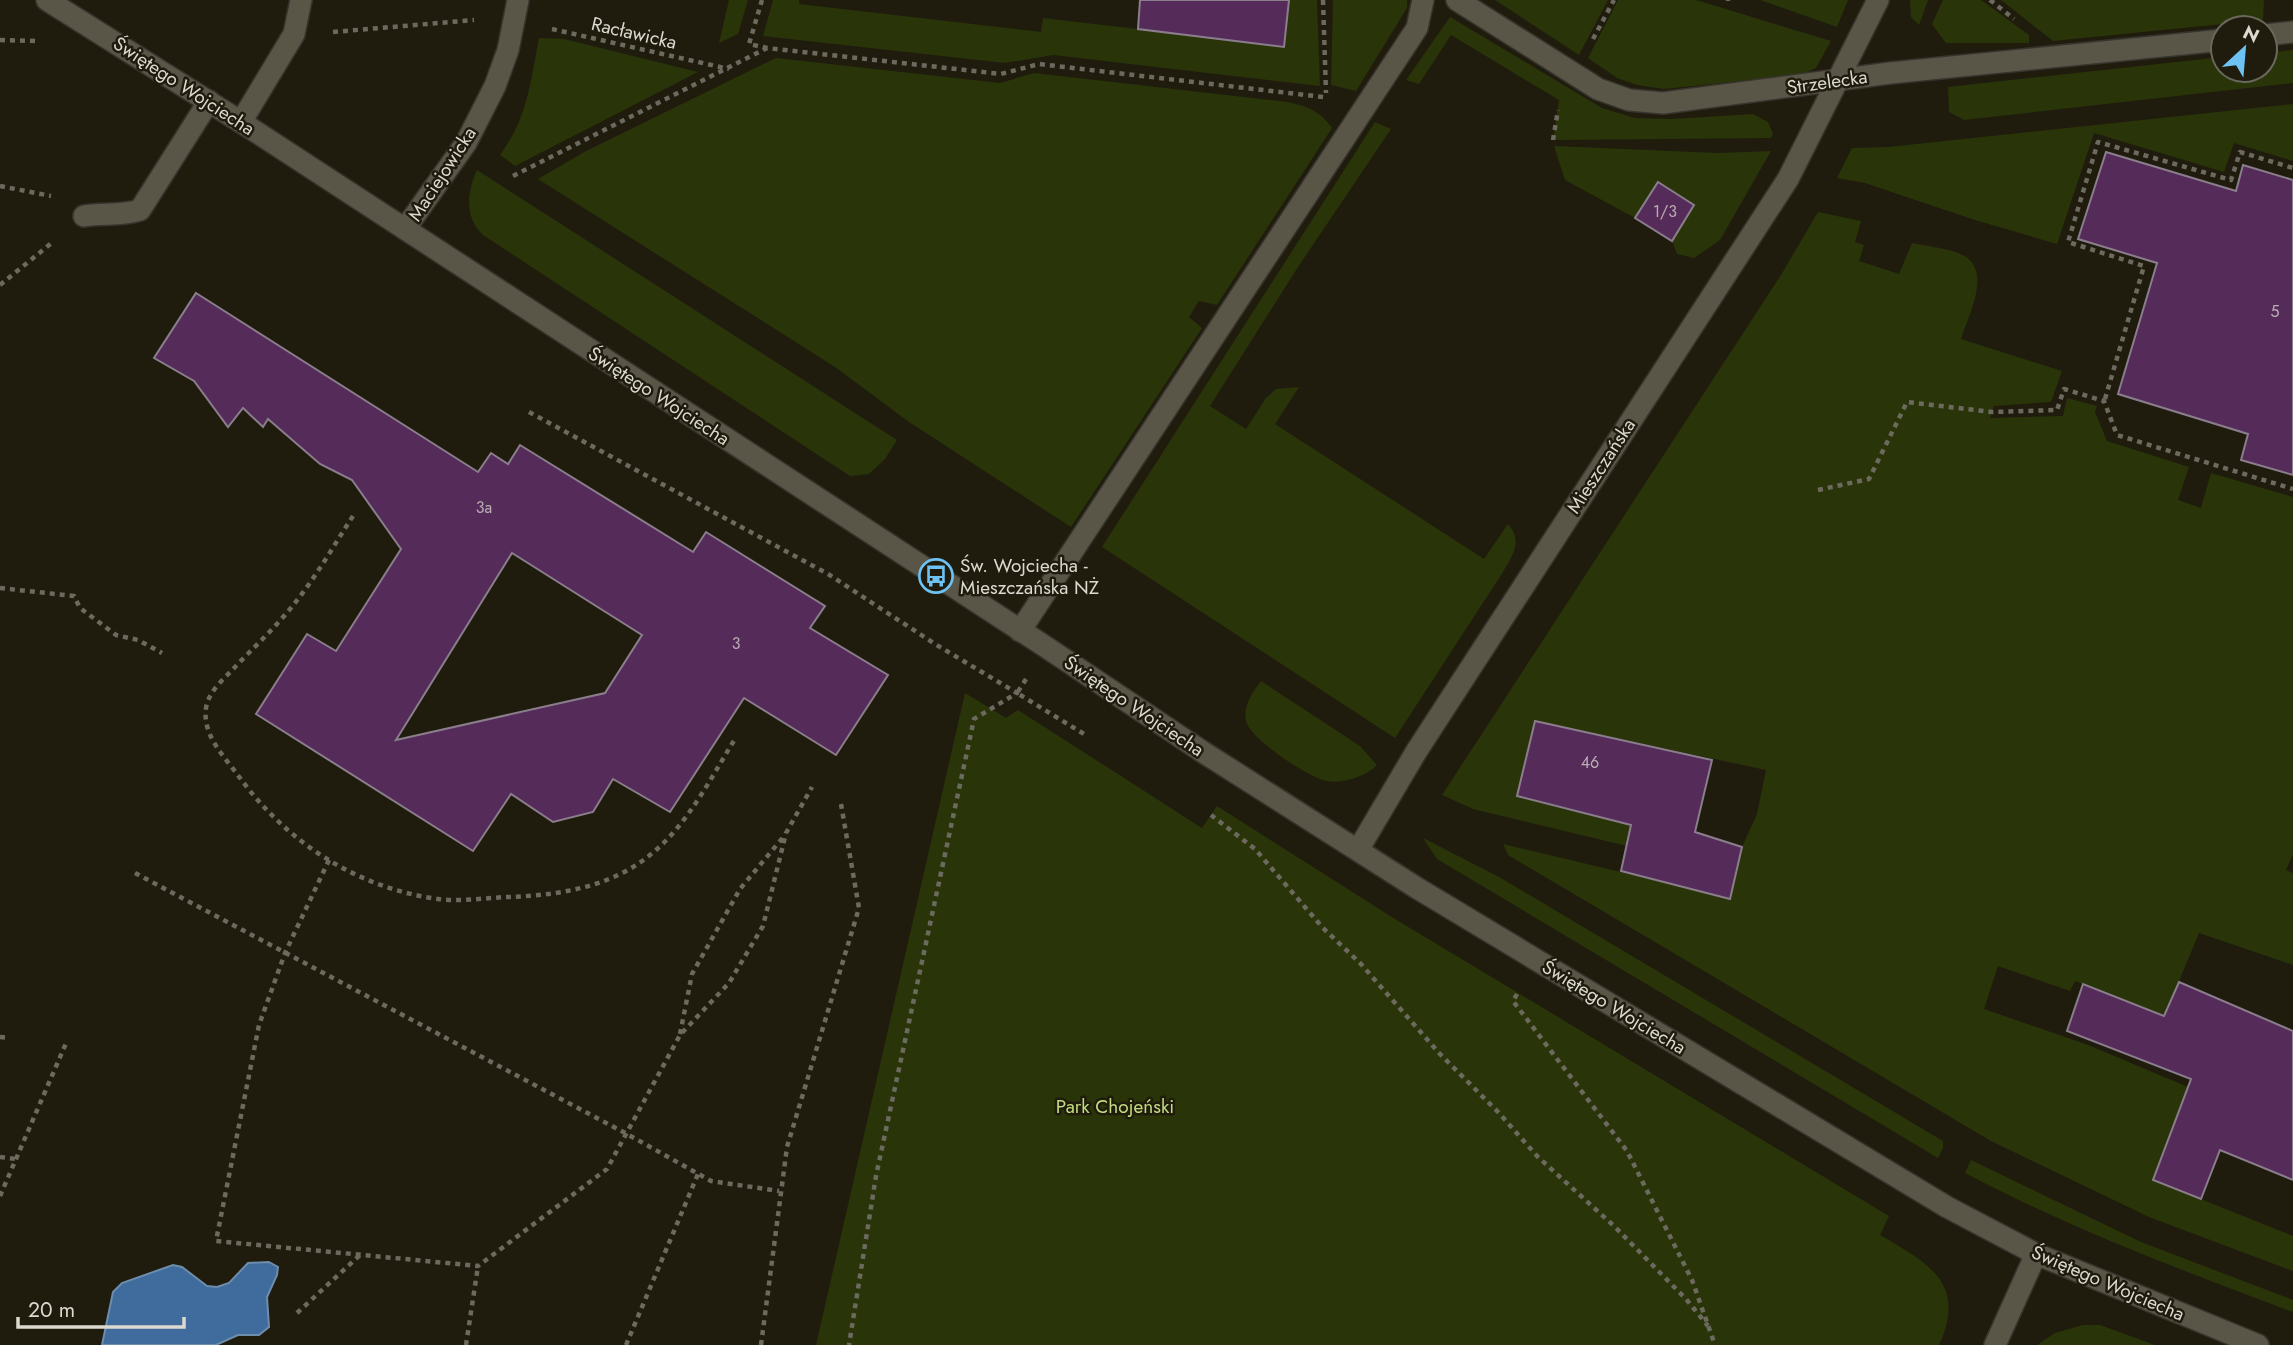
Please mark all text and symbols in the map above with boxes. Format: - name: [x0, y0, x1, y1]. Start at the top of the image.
- street label: Racławicka: [589, 10, 679, 56]
- north arrow: [2209, 14, 2279, 84]
- text: N: [2239, 19, 2264, 50]
- street label: Świętego Wojciecha: [108, 30, 260, 142]
- street label: Strzelecka: [1785, 63, 1869, 101]
- street label: Maciejowicka: [401, 122, 483, 226]
- house number: 1/3: [1653, 200, 1677, 223]
- house number: 5: [2270, 300, 2280, 323]
- street label: Świętego Wojciecha: [583, 340, 735, 452]
- street label: Mieszczańska: [1560, 413, 1642, 519]
- house number: 3a: [476, 496, 492, 519]
- place label: Św. Wojciecha - Mieszczańska NŻ: [960, 552, 1099, 601]
- bus stop icon: Św. Wojciecha - Mieszczańska NŻ: [917, 557, 955, 595]
- house number: 3: [732, 632, 741, 655]
- street label: Świętego Wojciecha: [1059, 649, 1209, 763]
- house number: 46: [1581, 751, 1599, 774]
- street label: Świętego Wojciecha: [1537, 953, 1691, 1061]
- park label: Park Chojeński: [1056, 1093, 1174, 1120]
- street label: Świętego Wojciecha: [2027, 1239, 2189, 1327]
- scale bar: [18, 1286, 184, 1330]
- text: 20 m: [28, 1295, 75, 1325]

